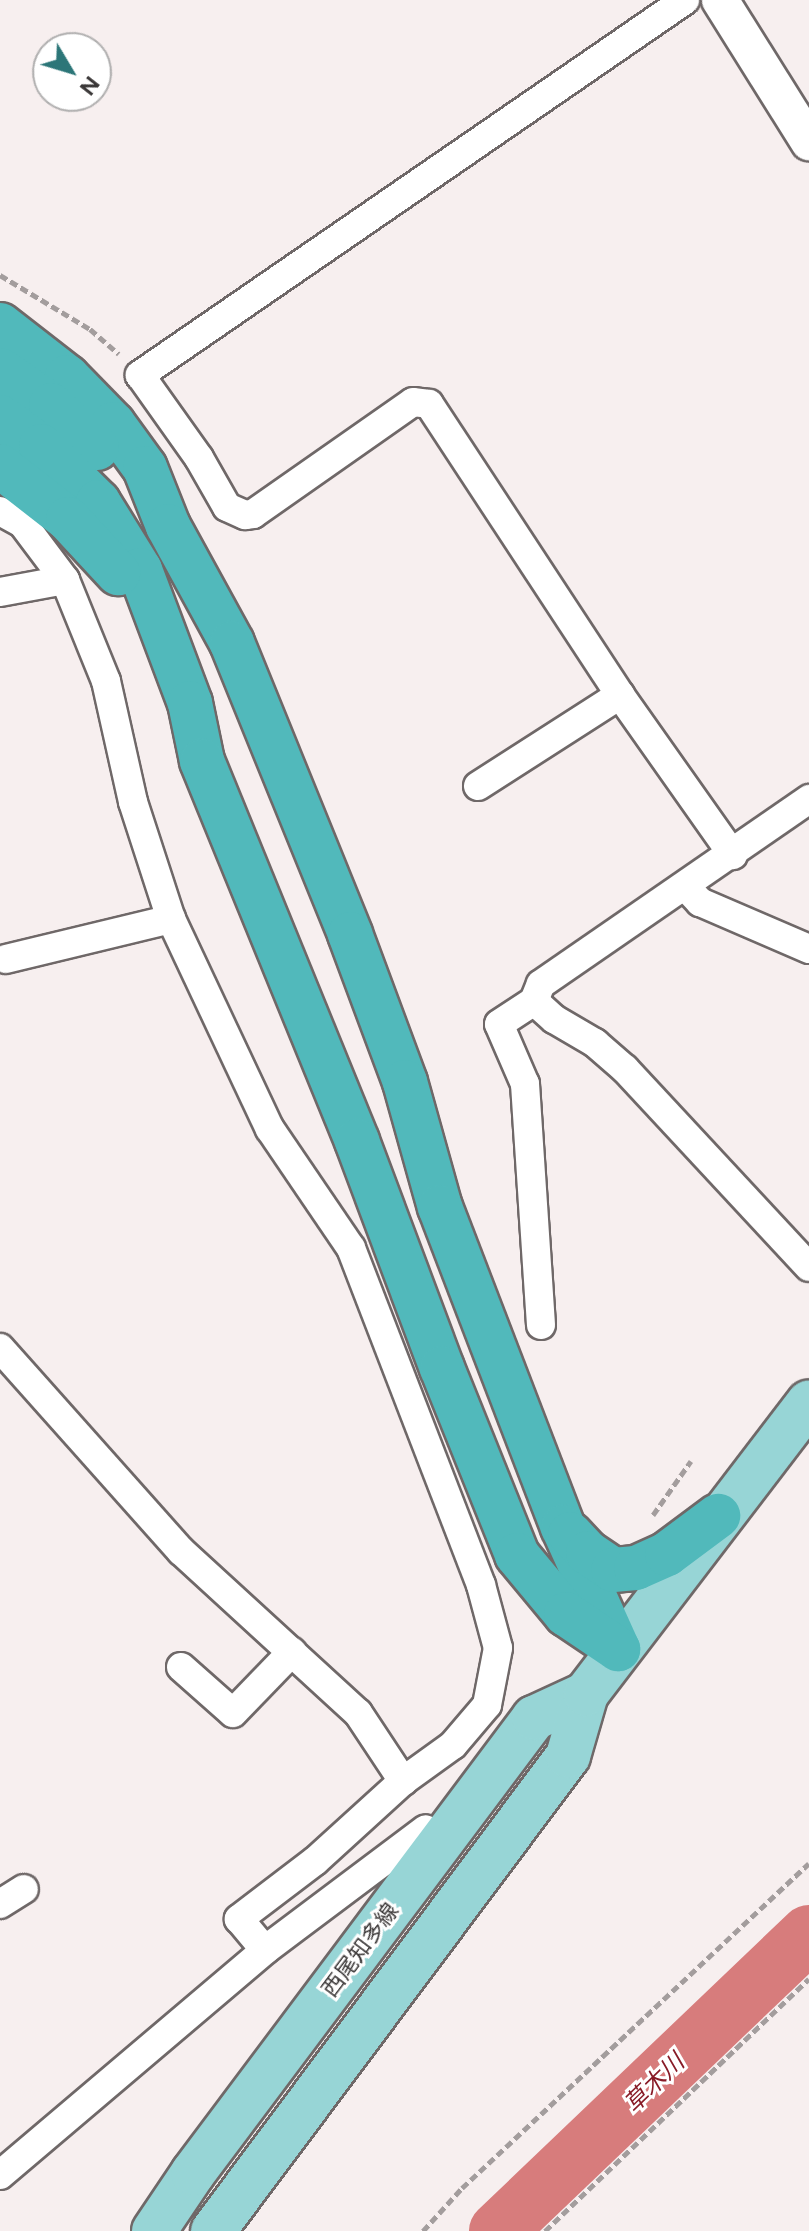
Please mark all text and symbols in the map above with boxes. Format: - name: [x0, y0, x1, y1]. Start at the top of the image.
- north arrow: [32, 32, 112, 112]
- text: N: [74, 71, 106, 101]
- street label: 西尾知多線: [316, 1898, 404, 2002]
- water label: 草木川: [618, 2048, 690, 2118]

